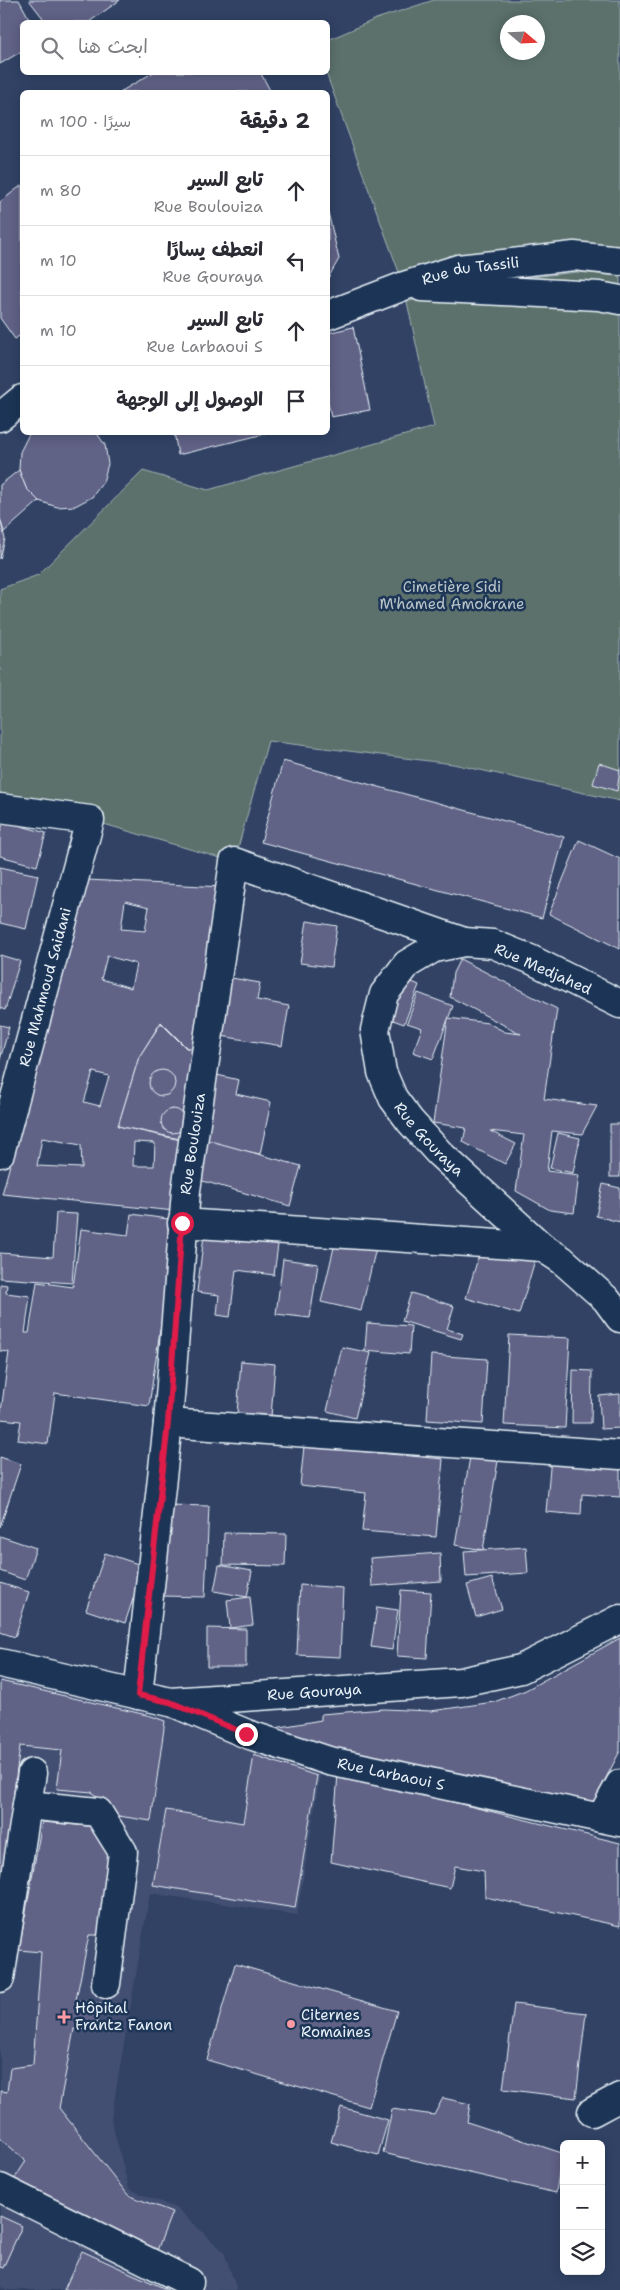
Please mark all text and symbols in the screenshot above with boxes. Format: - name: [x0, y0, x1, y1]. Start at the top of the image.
- north arrow: [500, 15, 545, 60]
- search box: [20, 20, 330, 75]
- icon: search: [38, 34, 66, 62]
- text: ابحث هنا: [78, 34, 148, 59]
- text: 2 دقيقة: [240, 107, 310, 135]
- text: سيرًا · 100 m: [40, 111, 131, 132]
- text: تابع السير: [189, 167, 263, 192]
- icon: ahead: [282, 177, 310, 205]
- text: 80 m: [40, 180, 81, 201]
- text: Rue Boulouiza: [154, 196, 263, 217]
- text: انعطف يسارًا: [167, 237, 263, 262]
- icon: left: [282, 247, 310, 275]
- text: 10 m: [40, 250, 77, 271]
- street label: Rue du Tassili: [419, 252, 520, 290]
- text: Rue Gouraya: [163, 266, 263, 287]
- text: تابع السير: [189, 307, 263, 332]
- icon: ahead: [282, 317, 310, 345]
- text: 10 m: [40, 320, 77, 341]
- text: Rue Larbaoui S: [146, 336, 263, 357]
- text: الوصول إلى الوجهة: [116, 387, 263, 412]
- icon: arrive: [282, 387, 310, 415]
- park label: Cimetière Sidi M'hamed Amokrane: [379, 577, 525, 614]
- street label: Rue Mahmoud Saidani: [14, 905, 76, 1069]
- street label: Rue Medjahed: [491, 939, 595, 1000]
- street label: Rue Boulouiza: [175, 1091, 210, 1196]
- street label: Rue Gouraya: [389, 1098, 468, 1181]
- route start: [171, 1212, 194, 1235]
- street label: Rue Gouraya: [267, 1679, 363, 1705]
- route end: [235, 1723, 258, 1746]
- street label: Rue Larbaoui S: [335, 1753, 447, 1795]
- place label: Hôpital Frantz Fanon: [75, 1998, 172, 2035]
- place label: Citernes Romaines: [301, 2005, 371, 2042]
- marker: Hôpital Frantz Fanon: [57, 2010, 71, 2024]
- marker: Citernes Romaines: [285, 2018, 297, 2030]
- map controls: [560, 2140, 605, 2275]
- button: +: [560, 2140, 605, 2185]
- button: −: [560, 2185, 605, 2230]
- button: layers: [560, 2230, 605, 2275]

